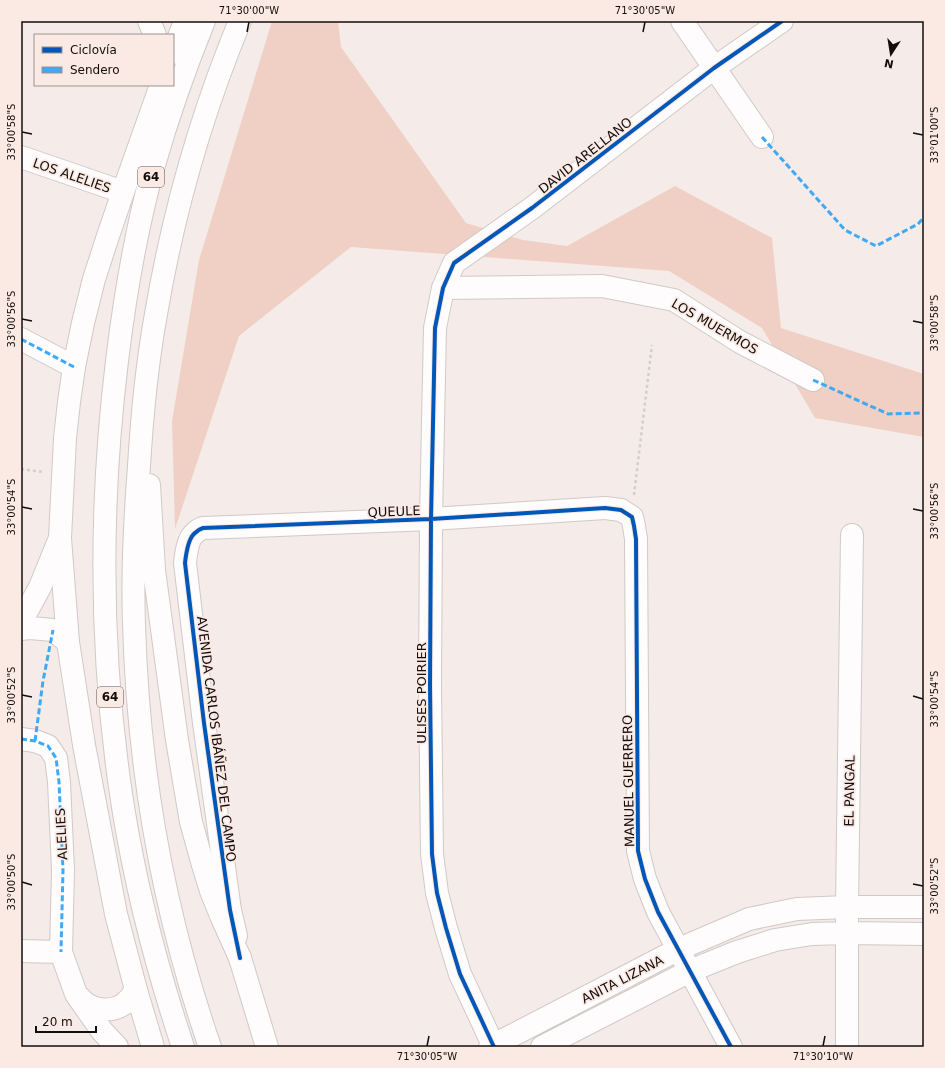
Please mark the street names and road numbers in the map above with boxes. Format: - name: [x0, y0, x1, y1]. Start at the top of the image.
- street label: DAVID ARELLANO: [536, 114, 635, 197]
- street label: LOS ALELIES: [31, 155, 113, 196]
- road number: 64: [138, 167, 164, 187]
- street label: LOS MUERMOS: [669, 296, 761, 357]
- street label: QUEULE: [367, 503, 421, 520]
- street label: AVENIDA CARLOS IBÁÑEZ DEL CAMPO: [194, 615, 239, 863]
- street label: ULISES POIRIER: [414, 642, 429, 744]
- road number: 64: [97, 687, 123, 707]
- street label: MANUEL GUERRERO: [620, 715, 637, 847]
- street label: EL PANGAL: [841, 754, 858, 827]
- street label: ALELIES: [53, 808, 70, 860]
- street label: ANITA LIZANA: [579, 952, 666, 1007]

